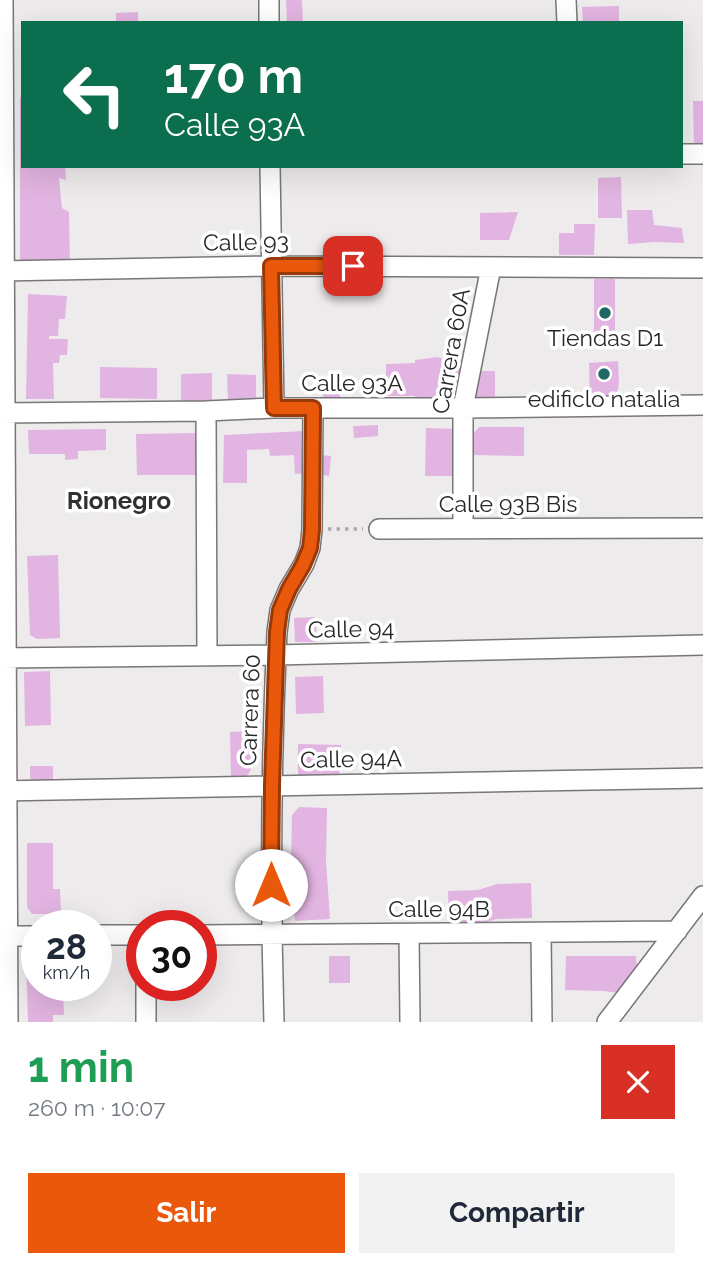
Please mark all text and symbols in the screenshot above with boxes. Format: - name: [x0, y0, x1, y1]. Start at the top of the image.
- text: 170 m: [164, 47, 303, 104]
- icon: left: [49, 49, 140, 140]
- text: Calle 93A: [164, 106, 305, 143]
- street label: Calle 93: [203, 227, 289, 256]
- pin: [323, 236, 383, 296]
- icon: arrive: [334, 247, 372, 285]
- street label: Carrera 60A: [426, 286, 475, 416]
- marker: Tiendas D1: [597, 305, 613, 321]
- place label: Tiendas D1: [547, 324, 663, 351]
- marker: edificlo natalia: [596, 366, 612, 382]
- street label: Calle 93A: [301, 369, 403, 396]
- place label: edificlo natalia: [528, 385, 680, 412]
- district label: Rionegro: [67, 486, 171, 515]
- street label: Calle 93B Bis: [439, 490, 577, 517]
- street label: Calle 94: [308, 614, 394, 643]
- street label: Carrera 60: [234, 654, 265, 766]
- street label: Calle 94A: [300, 744, 403, 773]
- position arrow: [234, 848, 308, 922]
- street label: Calle 94B: [388, 895, 490, 922]
- speed limit sign: 30: [126, 910, 217, 1001]
- text: 28: [46, 926, 87, 967]
- text: km/h: [43, 962, 90, 983]
- text: 1 min: [28, 1043, 134, 1092]
- button: close: [601, 1045, 675, 1119]
- text: 260 m · 10:07: [28, 1094, 165, 1121]
- button: Salir: [28, 1173, 345, 1253]
- button: Compartir: [359, 1173, 675, 1253]

